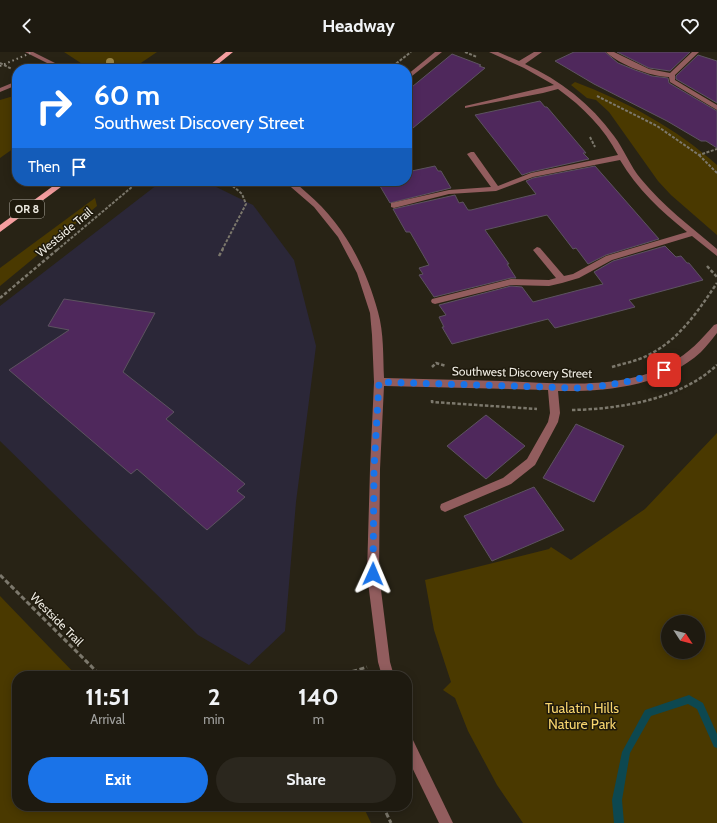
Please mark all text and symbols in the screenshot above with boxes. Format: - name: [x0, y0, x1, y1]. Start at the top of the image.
- icon: back: [16, 15, 38, 37]
- text: Headway: [322, 15, 395, 37]
- icon: heart: [679, 15, 701, 37]
- text: 60 m: [94, 78, 160, 112]
- icon: right: [28, 80, 80, 132]
- text: Southwest Discovery Street: [94, 112, 304, 134]
- icon: arrive: [68, 156, 90, 178]
- text: Then: [28, 158, 60, 176]
- road number: OR 8: [10, 200, 44, 218]
- street label: Westside Trail: [33, 204, 95, 260]
- pin: [647, 353, 681, 387]
- icon: arrive: [653, 359, 675, 381]
- street label: Southwest Discovery Street: [452, 363, 592, 381]
- position arrow: [352, 553, 394, 595]
- street label: Westside Trail: [27, 589, 87, 649]
- north arrow: [661, 615, 705, 659]
- map controls: [661, 615, 705, 659]
- text: 11:51: [85, 682, 130, 711]
- text: 2: [208, 682, 220, 711]
- text: 140: [298, 682, 339, 711]
- park label: Tualatin Hills Nature Park: [545, 699, 619, 733]
- text: Arrival: [90, 711, 125, 727]
- text: min: [203, 711, 225, 727]
- text: m: [313, 711, 324, 727]
- button: Exit: [28, 757, 208, 803]
- button: Share: [216, 757, 396, 803]

